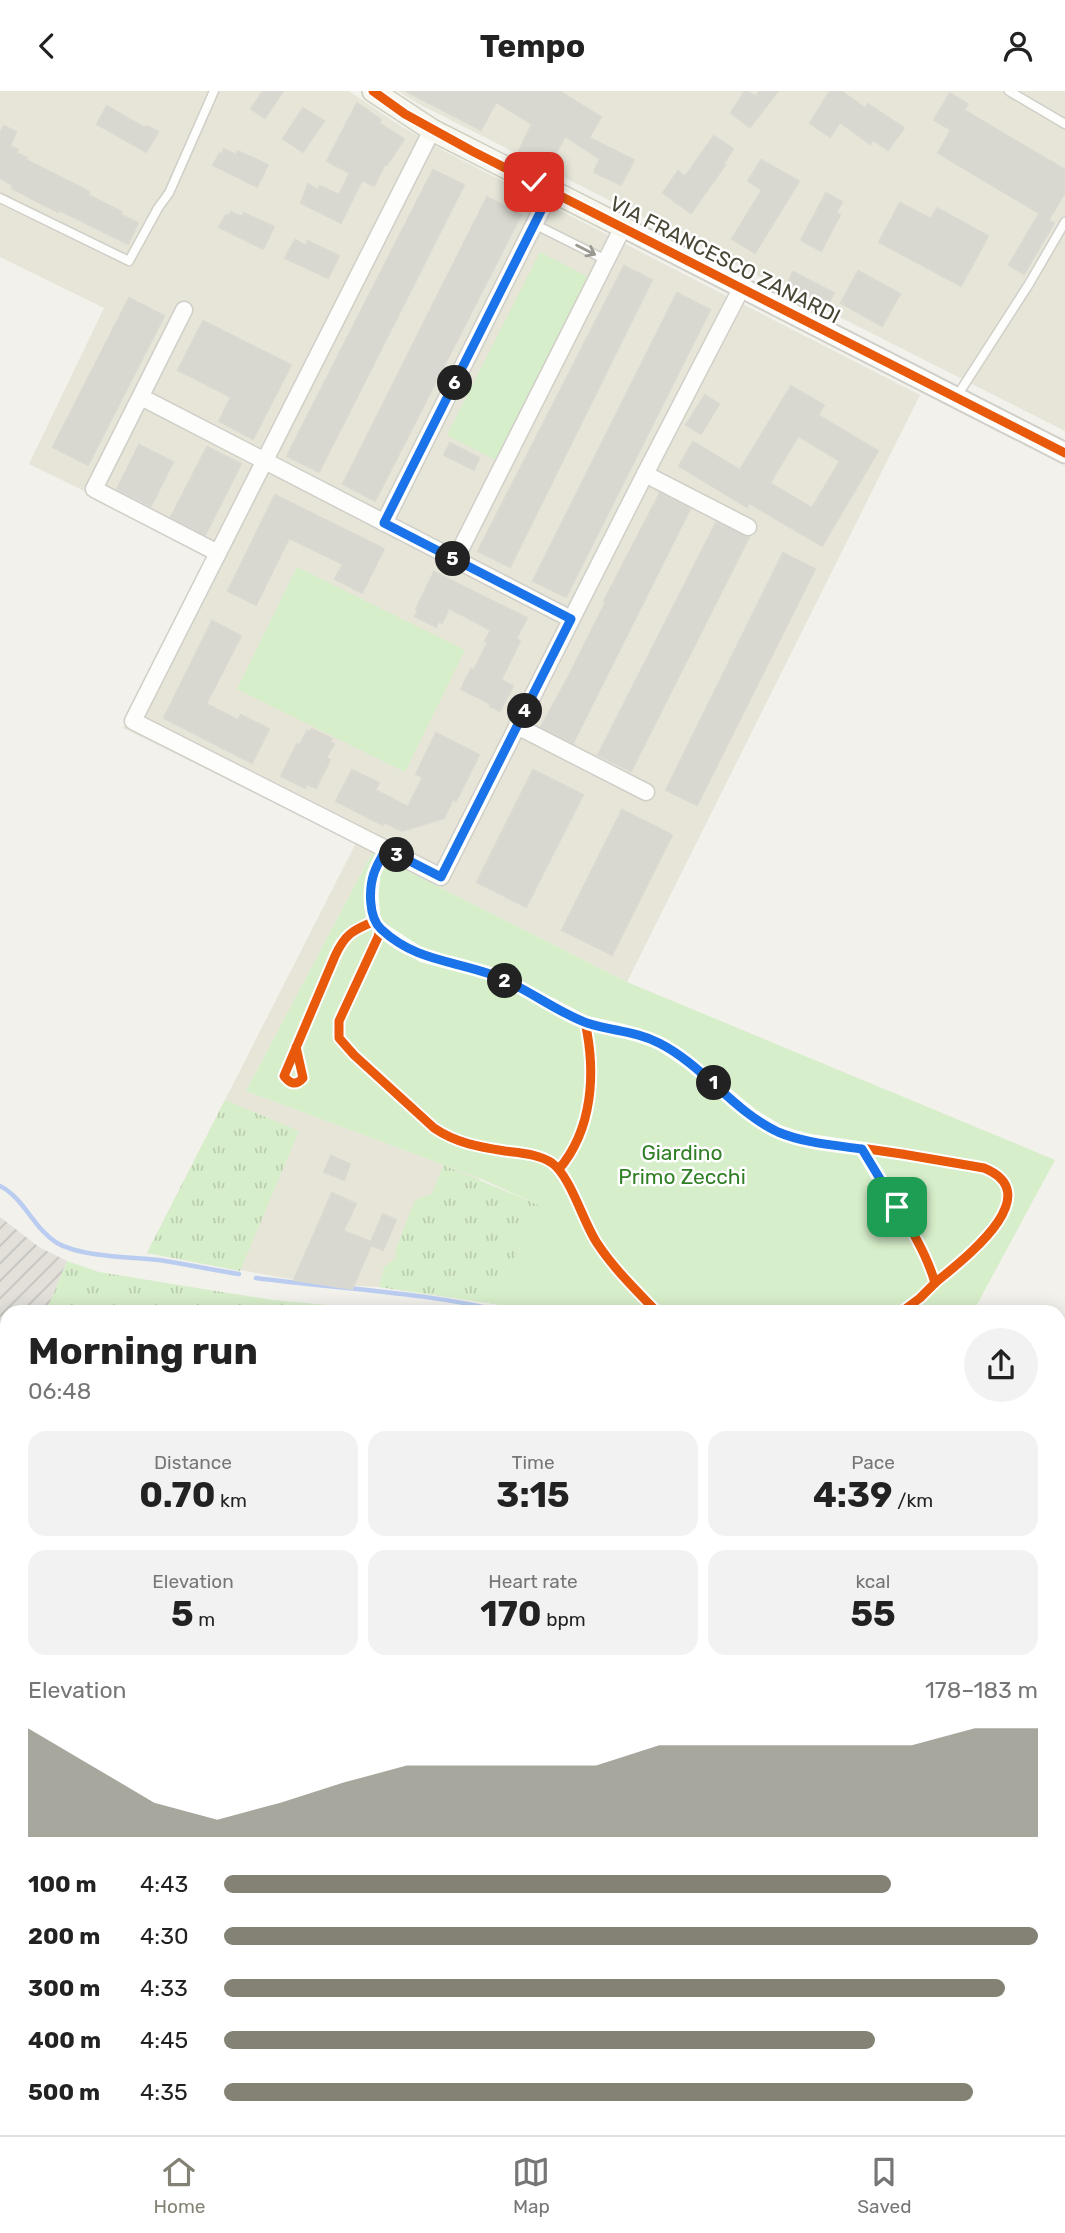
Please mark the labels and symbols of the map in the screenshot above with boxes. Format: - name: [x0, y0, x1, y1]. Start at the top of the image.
- pin: [504, 152, 564, 212]
- street label: VIA FRANCESCO ZANARDI: [606, 190, 845, 329]
- one-way arrow: [575, 244, 596, 258]
- pin: 6: [438, 365, 472, 401]
- pin: 5: [435, 541, 470, 577]
- pin: 4: [508, 693, 542, 729]
- pin: 3: [380, 837, 414, 873]
- pin: 2: [488, 963, 522, 999]
- pin: 1: [696, 1065, 732, 1101]
- park label: Giardino Primo Zecchi: [618, 1140, 746, 1189]
- pin: [867, 1177, 927, 1237]

